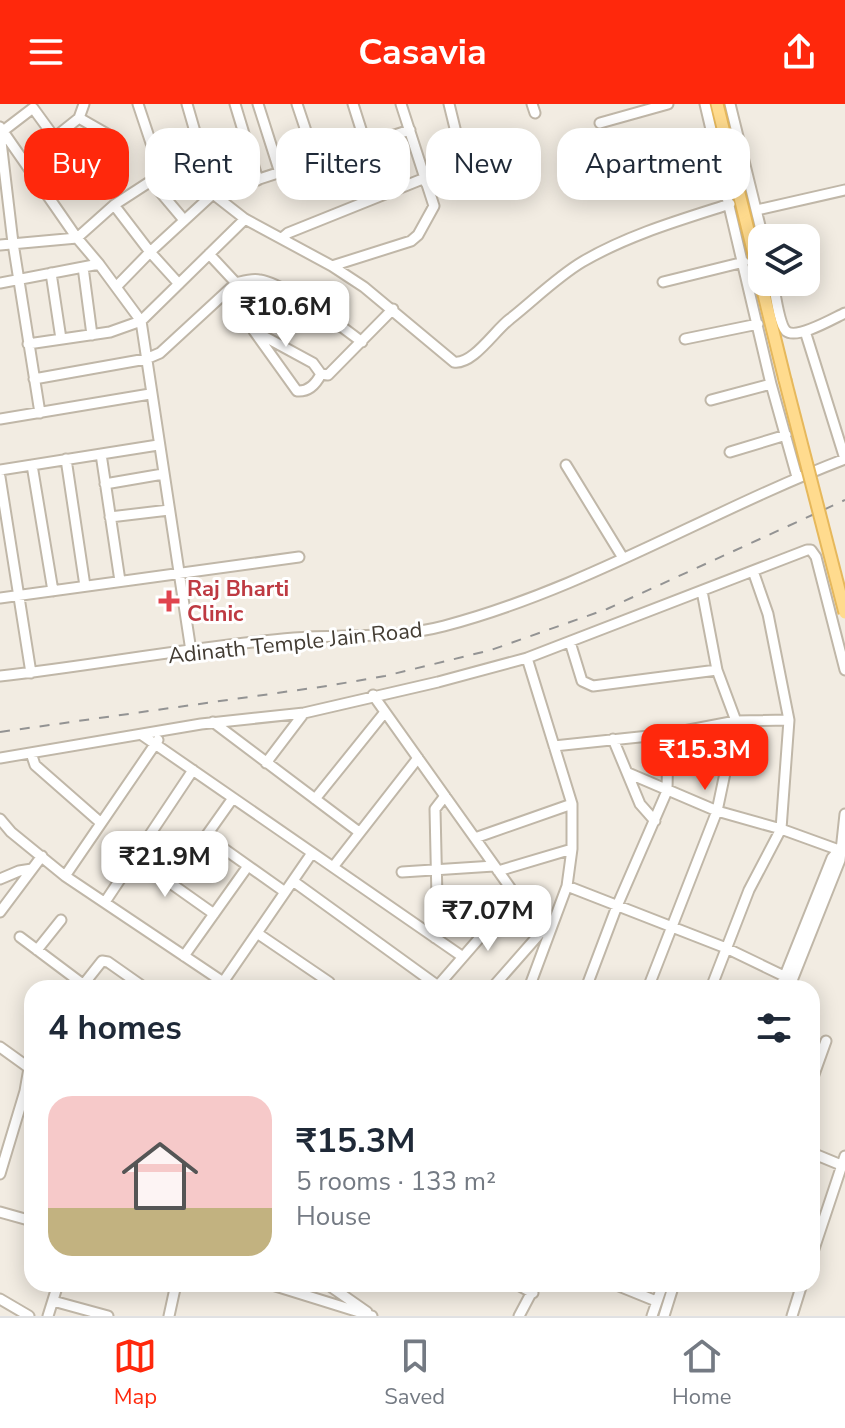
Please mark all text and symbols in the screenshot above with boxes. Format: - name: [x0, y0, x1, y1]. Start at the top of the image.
- text: Casavia: [358, 28, 487, 77]
- icon: menu: [24, 30, 68, 74]
- icon: share: [777, 30, 821, 74]
- chip: Buy: [24, 128, 129, 200]
- chip: Rent: [145, 128, 260, 200]
- chip: Filters: [276, 128, 410, 200]
- chip: New: [426, 128, 541, 200]
- chip: Apartment: [557, 128, 750, 200]
- map controls: [748, 224, 820, 296]
- button: layers: [748, 224, 820, 296]
- pin: ₹10.6M: [221, 281, 351, 349]
- text: ₹10.6M: [240, 289, 332, 324]
- place label: Raj Bharti Clinic: [187, 574, 289, 629]
- marker: Raj Bharti Clinic: [158, 590, 180, 612]
- street label: Adinath Temple Jain Road: [166, 615, 424, 671]
- pin: ₹15.3M: [640, 724, 770, 792]
- text: ₹15.3M: [659, 732, 751, 767]
- pin: ₹21.9M: [100, 831, 230, 899]
- text: ₹21.9M: [119, 839, 211, 874]
- pin: ₹7.07M: [423, 885, 553, 953]
- text: ₹7.07M: [442, 893, 534, 928]
- text: 4 homes: [48, 1005, 182, 1051]
- icon: filters: [752, 1006, 796, 1050]
- text: ₹15.3M: [296, 1118, 416, 1164]
- icon: home: [112, 1128, 208, 1224]
- text: 5 rooms · 133 m²: [296, 1164, 496, 1199]
- text: House: [296, 1199, 371, 1234]
- tab: Map: [113, 1334, 157, 1412]
- tab: Saved: [384, 1334, 445, 1412]
- tab: Home: [672, 1334, 732, 1412]

